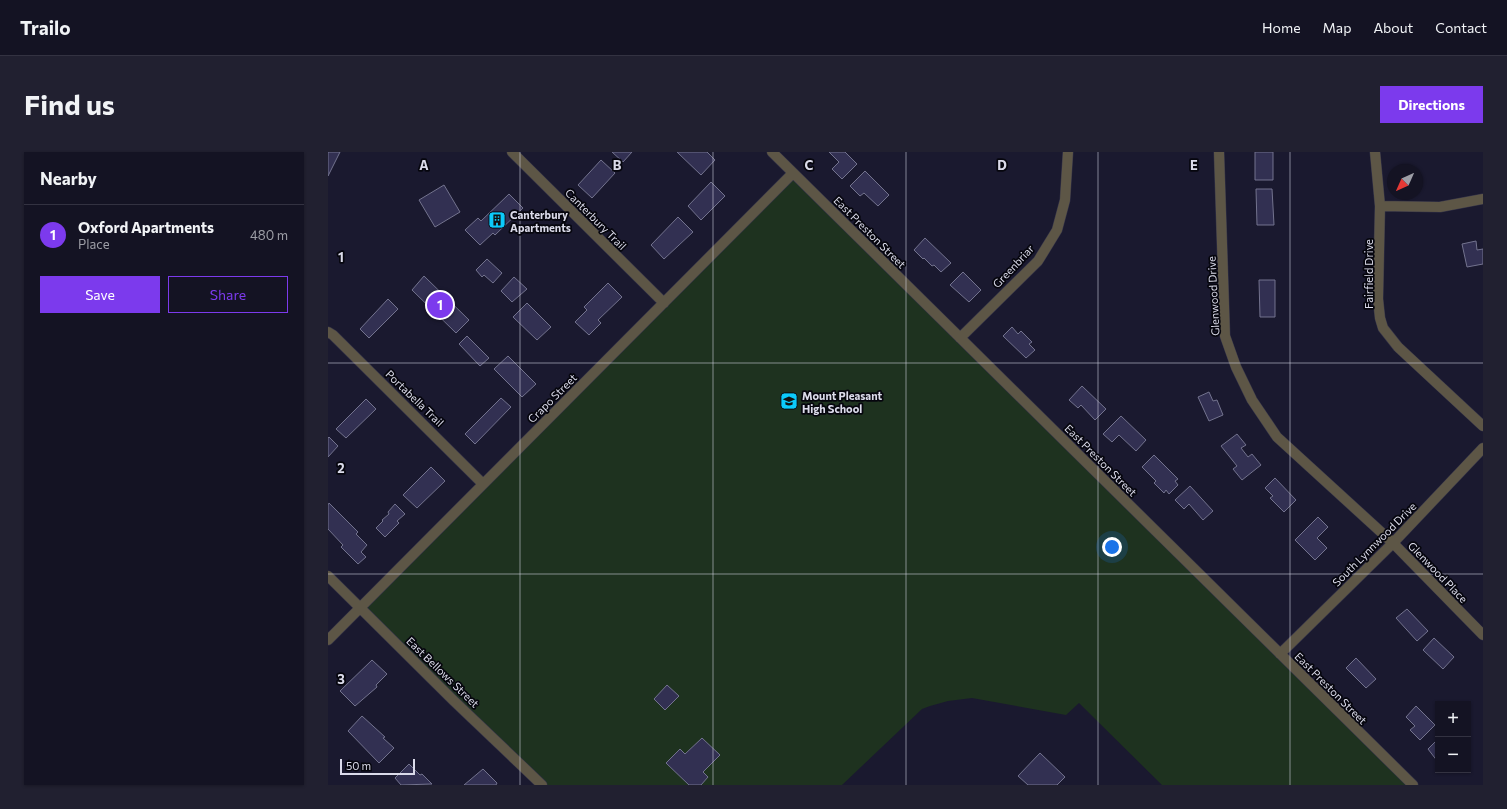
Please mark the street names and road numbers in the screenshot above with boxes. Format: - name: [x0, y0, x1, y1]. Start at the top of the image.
- street label: Canterbury Trail: [563, 186, 629, 252]
- street label: East Preston Street: [831, 193, 909, 271]
- street label: Fairfield Drive: [1362, 239, 1375, 309]
- street label: Greenbriar: [990, 241, 1037, 290]
- street label: Glenwood Drive: [1204, 256, 1222, 336]
- street label: Portabella Trail: [383, 367, 447, 429]
- street label: Crapo Street: [525, 370, 580, 425]
- street label: East Preston Street: [1062, 421, 1140, 499]
- street label: South Lynnwood Drive: [1329, 499, 1419, 589]
- street label: Glenwood Place: [1406, 539, 1471, 605]
- street label: East Bellows Street: [404, 634, 482, 710]
- street label: East Preston Street: [1292, 649, 1370, 727]

